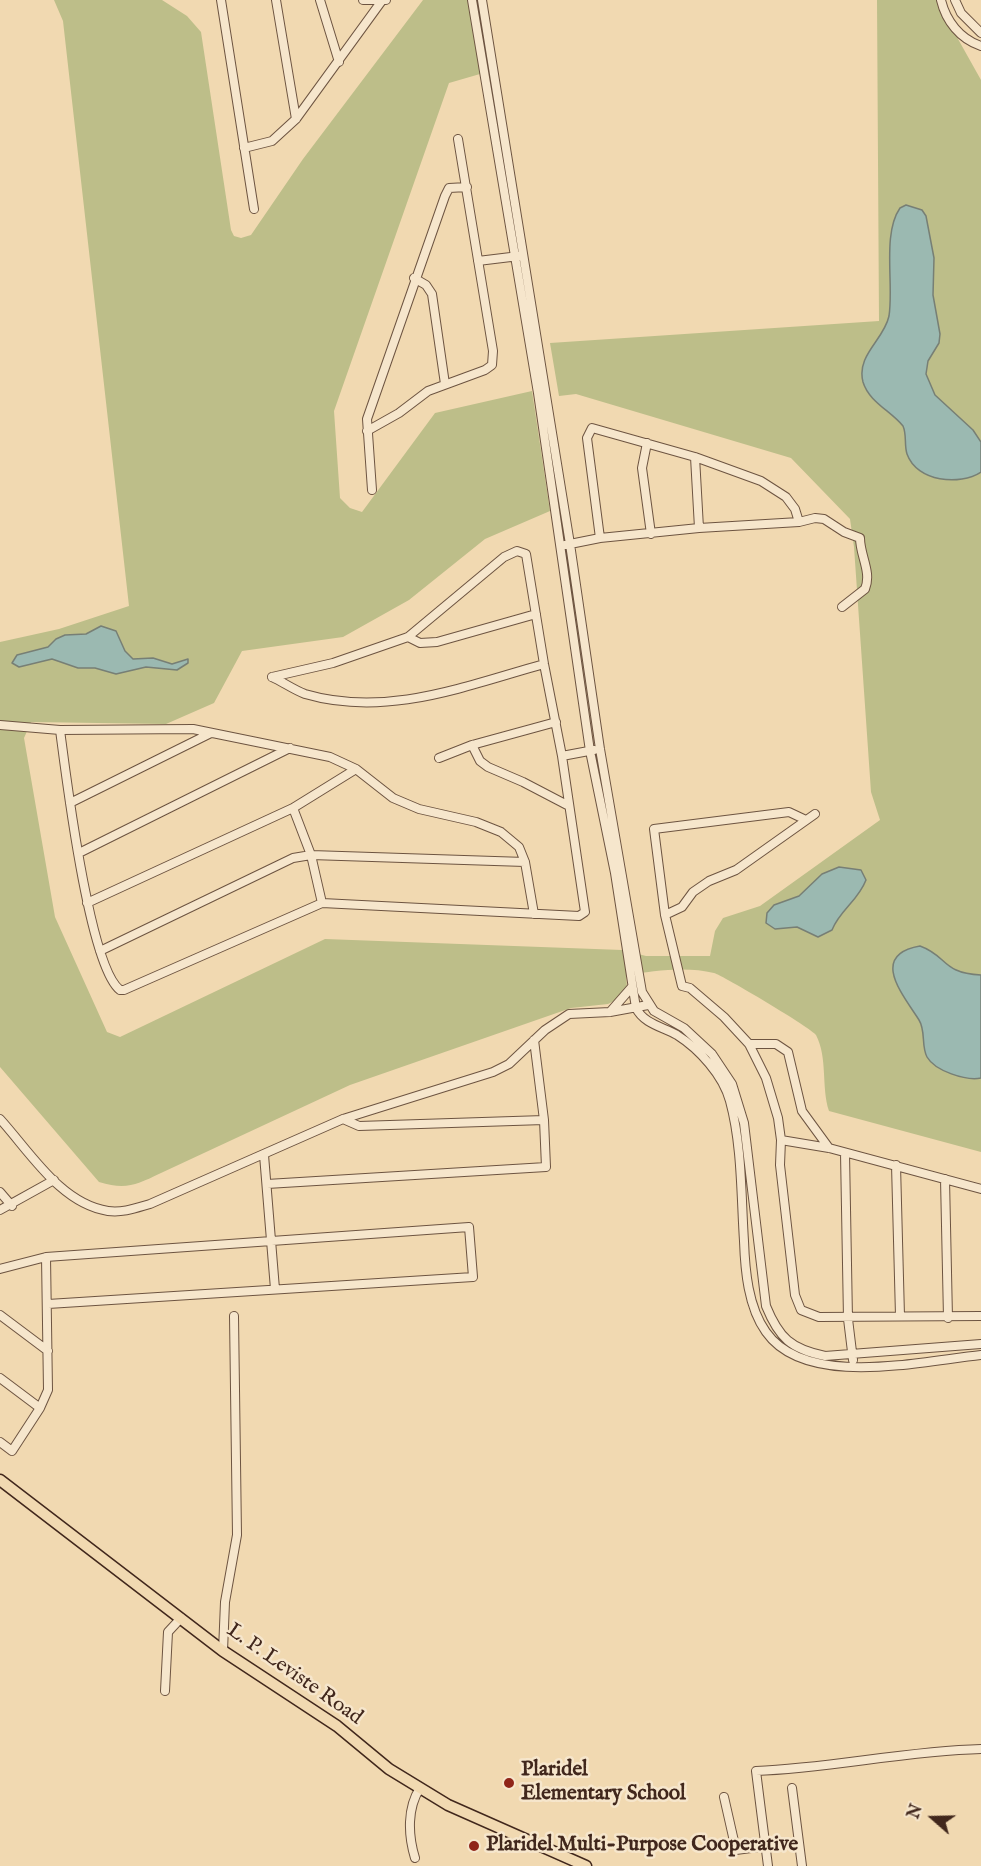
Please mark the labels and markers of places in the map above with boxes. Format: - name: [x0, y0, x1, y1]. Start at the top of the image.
- place label: Plaridel Elementary School: [521, 1758, 686, 1808]
- marker: Plaridel Elementary School: [502, 1776, 516, 1790]
- place label: Plaridel Multi-Purpose Cooperative: [486, 1833, 798, 1859]
- marker: Plaridel Multi-Purpose Cooperative: [467, 1839, 481, 1853]

